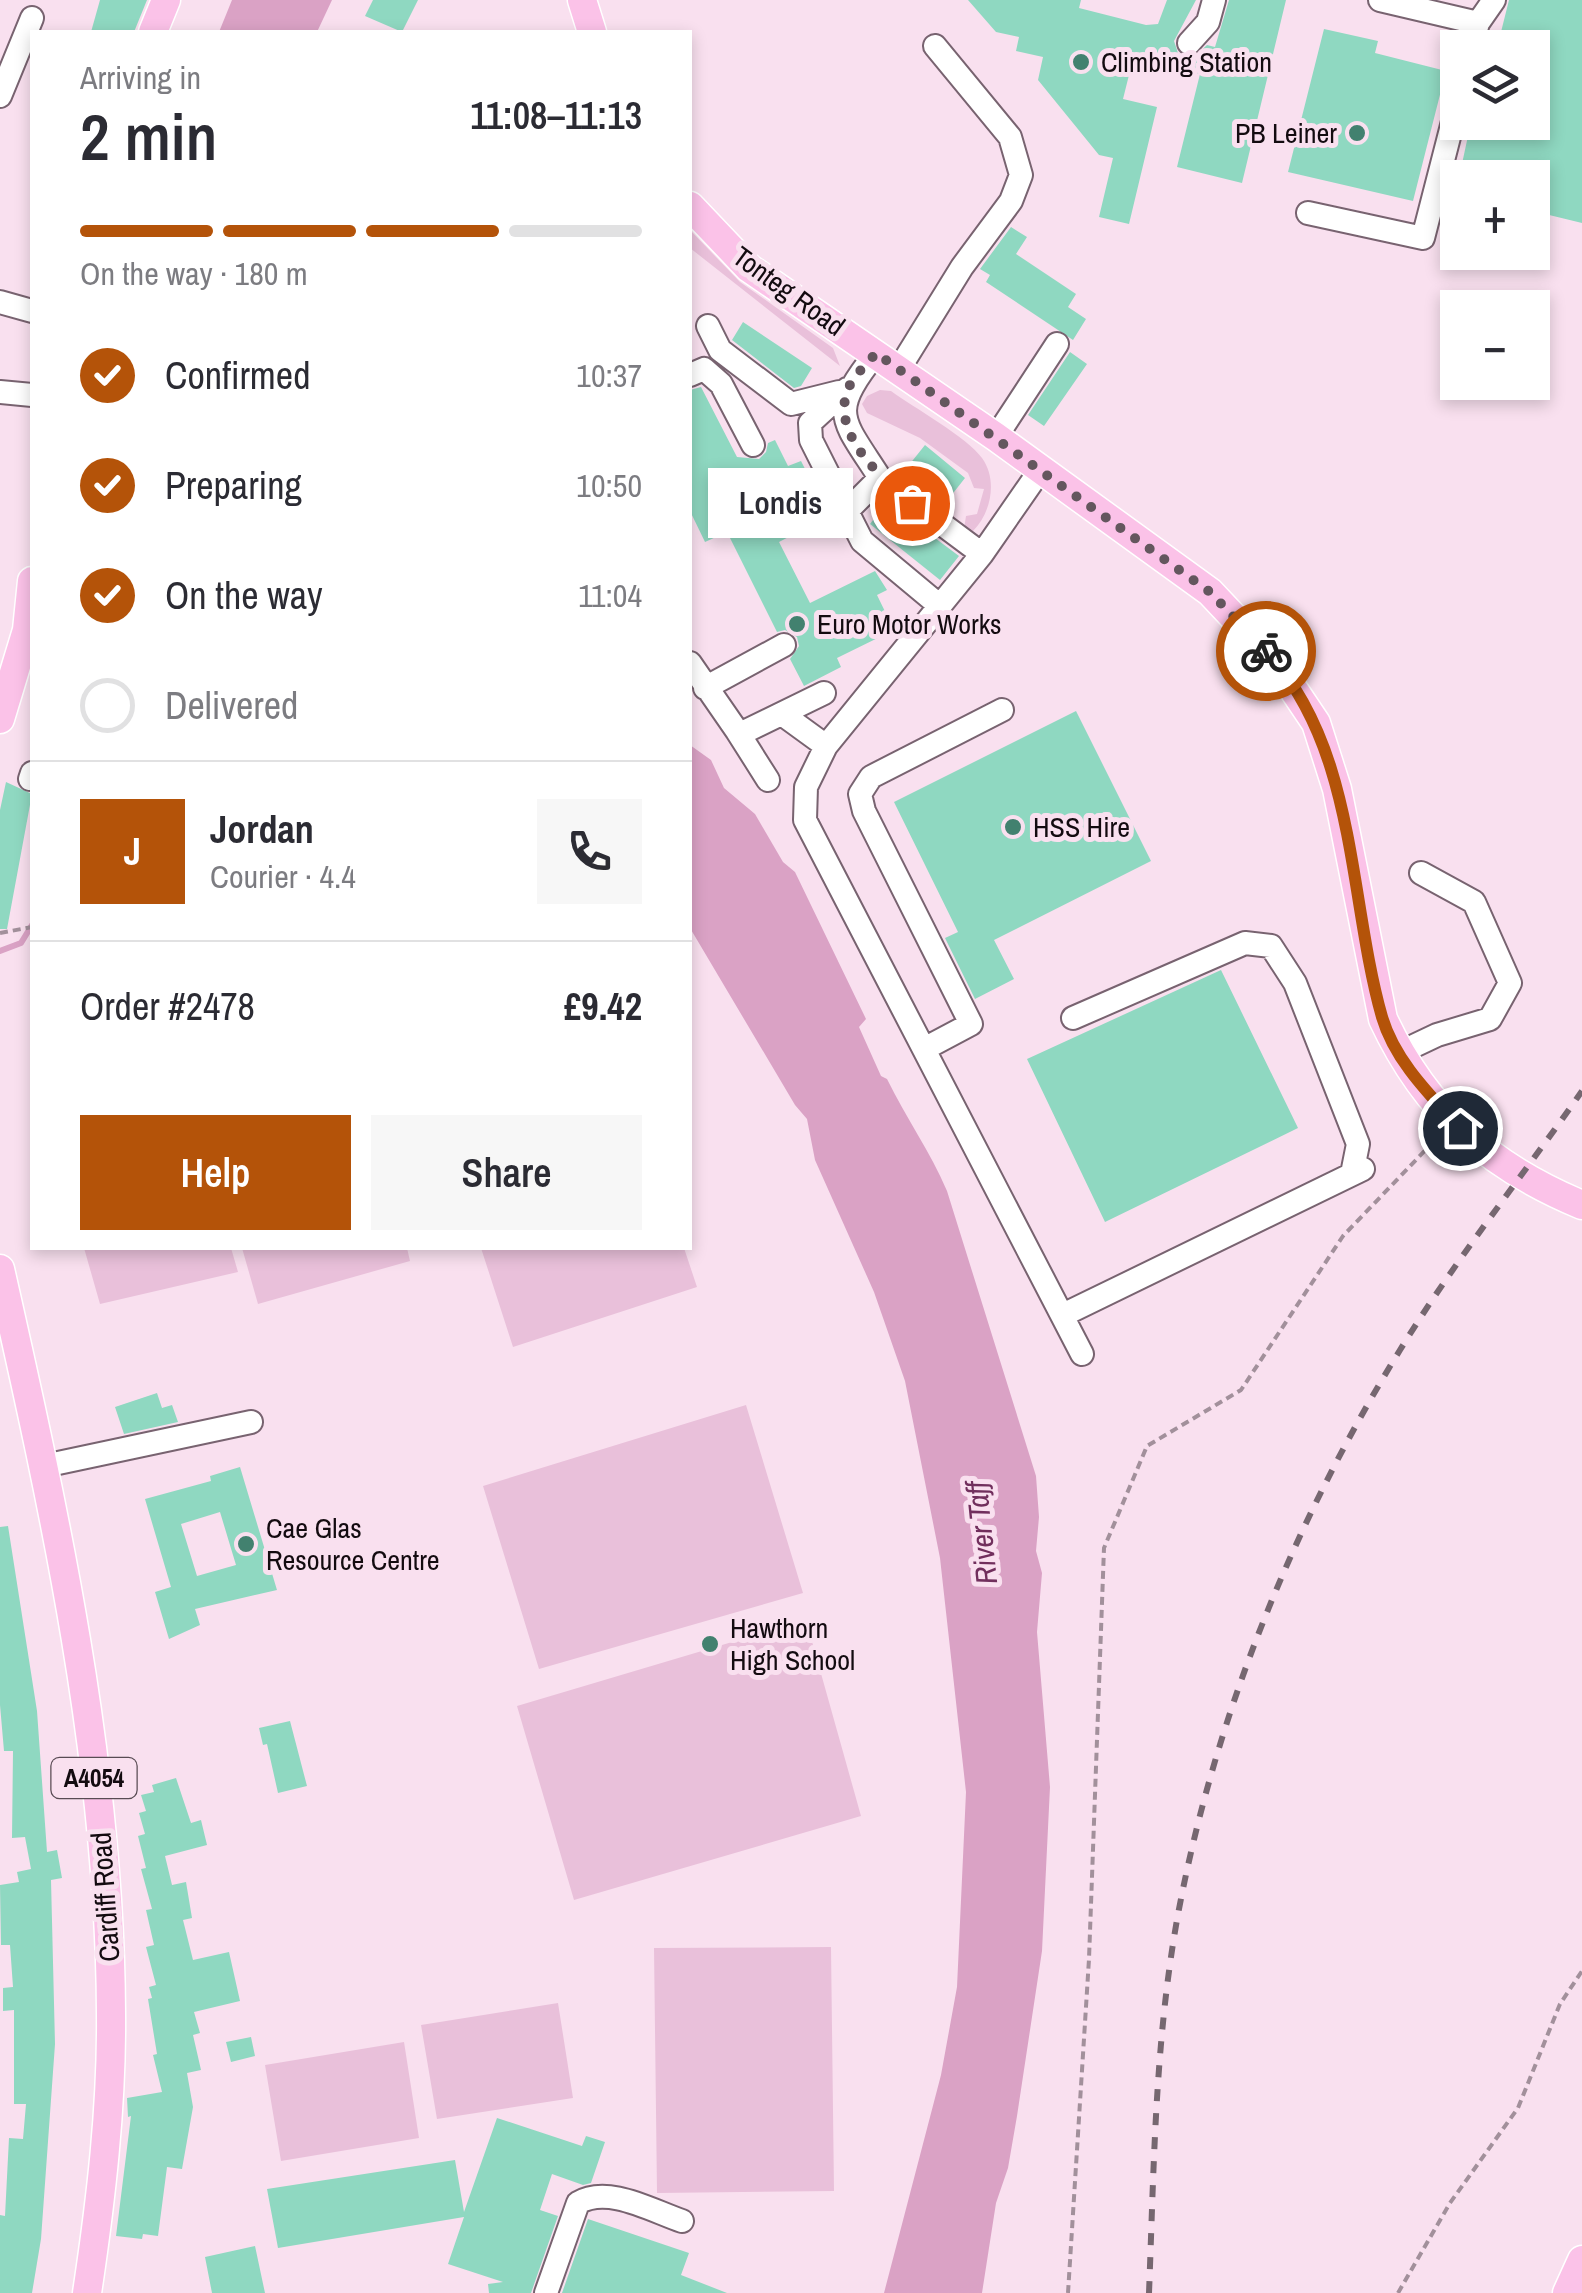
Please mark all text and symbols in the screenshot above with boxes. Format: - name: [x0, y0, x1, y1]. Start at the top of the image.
- map controls: [1440, 30, 1550, 400]
- button: layers: [1440, 30, 1550, 140]
- place label: Climbing Station: [1101, 43, 1272, 81]
- marker: Climbing Station: [1070, 51, 1092, 73]
- text: Arriving in: [80, 56, 201, 99]
- text: 11:08–11:13: [470, 90, 642, 141]
- text: 2 min: [80, 93, 217, 180]
- place label: PB Leiner: [1235, 114, 1337, 152]
- marker: PB Leiner: [1346, 122, 1368, 144]
- button: +: [1440, 160, 1550, 270]
- street label: Tonteg Road: [725, 237, 853, 345]
- text: On the way · 180 m: [80, 252, 308, 295]
- button: −: [1440, 290, 1550, 400]
- icon: check: [80, 348, 135, 403]
- text: Confirmed: [165, 350, 310, 401]
- text: 10:37: [576, 354, 642, 397]
- icon: check: [80, 458, 135, 513]
- text: Preparing: [165, 460, 302, 511]
- pin: [870, 461, 955, 546]
- text: 10:50: [576, 464, 642, 507]
- callout: Londis: [707, 468, 852, 538]
- icon: bag: [885, 476, 940, 531]
- text: Londis: [739, 481, 822, 524]
- icon: check: [80, 568, 135, 623]
- text: On the way: [165, 570, 323, 621]
- text: 11:04: [578, 574, 642, 617]
- courier: [1216, 601, 1316, 701]
- place label: Euro Motor Works: [817, 605, 1002, 643]
- marker: Euro Motor Works: [786, 613, 808, 635]
- icon: bike: [1239, 624, 1294, 679]
- text: Delivered: [165, 680, 298, 731]
- button: phone: [537, 799, 642, 904]
- text: Jordan: [210, 804, 314, 855]
- place label: HSS Hire: [1033, 808, 1130, 846]
- marker: HSS Hire: [1002, 816, 1024, 838]
- text: J: [124, 826, 141, 877]
- text: Courier · 4.4: [210, 855, 356, 898]
- text: Order #2478: [80, 981, 255, 1032]
- text: £9.42: [564, 981, 642, 1032]
- pin: [1418, 1086, 1503, 1171]
- icon: home: [1433, 1101, 1488, 1156]
- button: Help: [80, 1115, 351, 1230]
- button: Share: [371, 1115, 642, 1230]
- water label: River Taff: [955, 1477, 1006, 1587]
- place label: Cae Glas Resource Centre: [266, 1509, 440, 1579]
- marker: Cae Glas Resource Centre: [235, 1533, 257, 1555]
- place label: Hawthorn High School: [730, 1609, 855, 1679]
- marker: Hawthorn High School: [699, 1633, 721, 1655]
- road number: A4054: [52, 1758, 136, 1798]
- street label: Cardiff Road: [82, 1831, 128, 1963]

